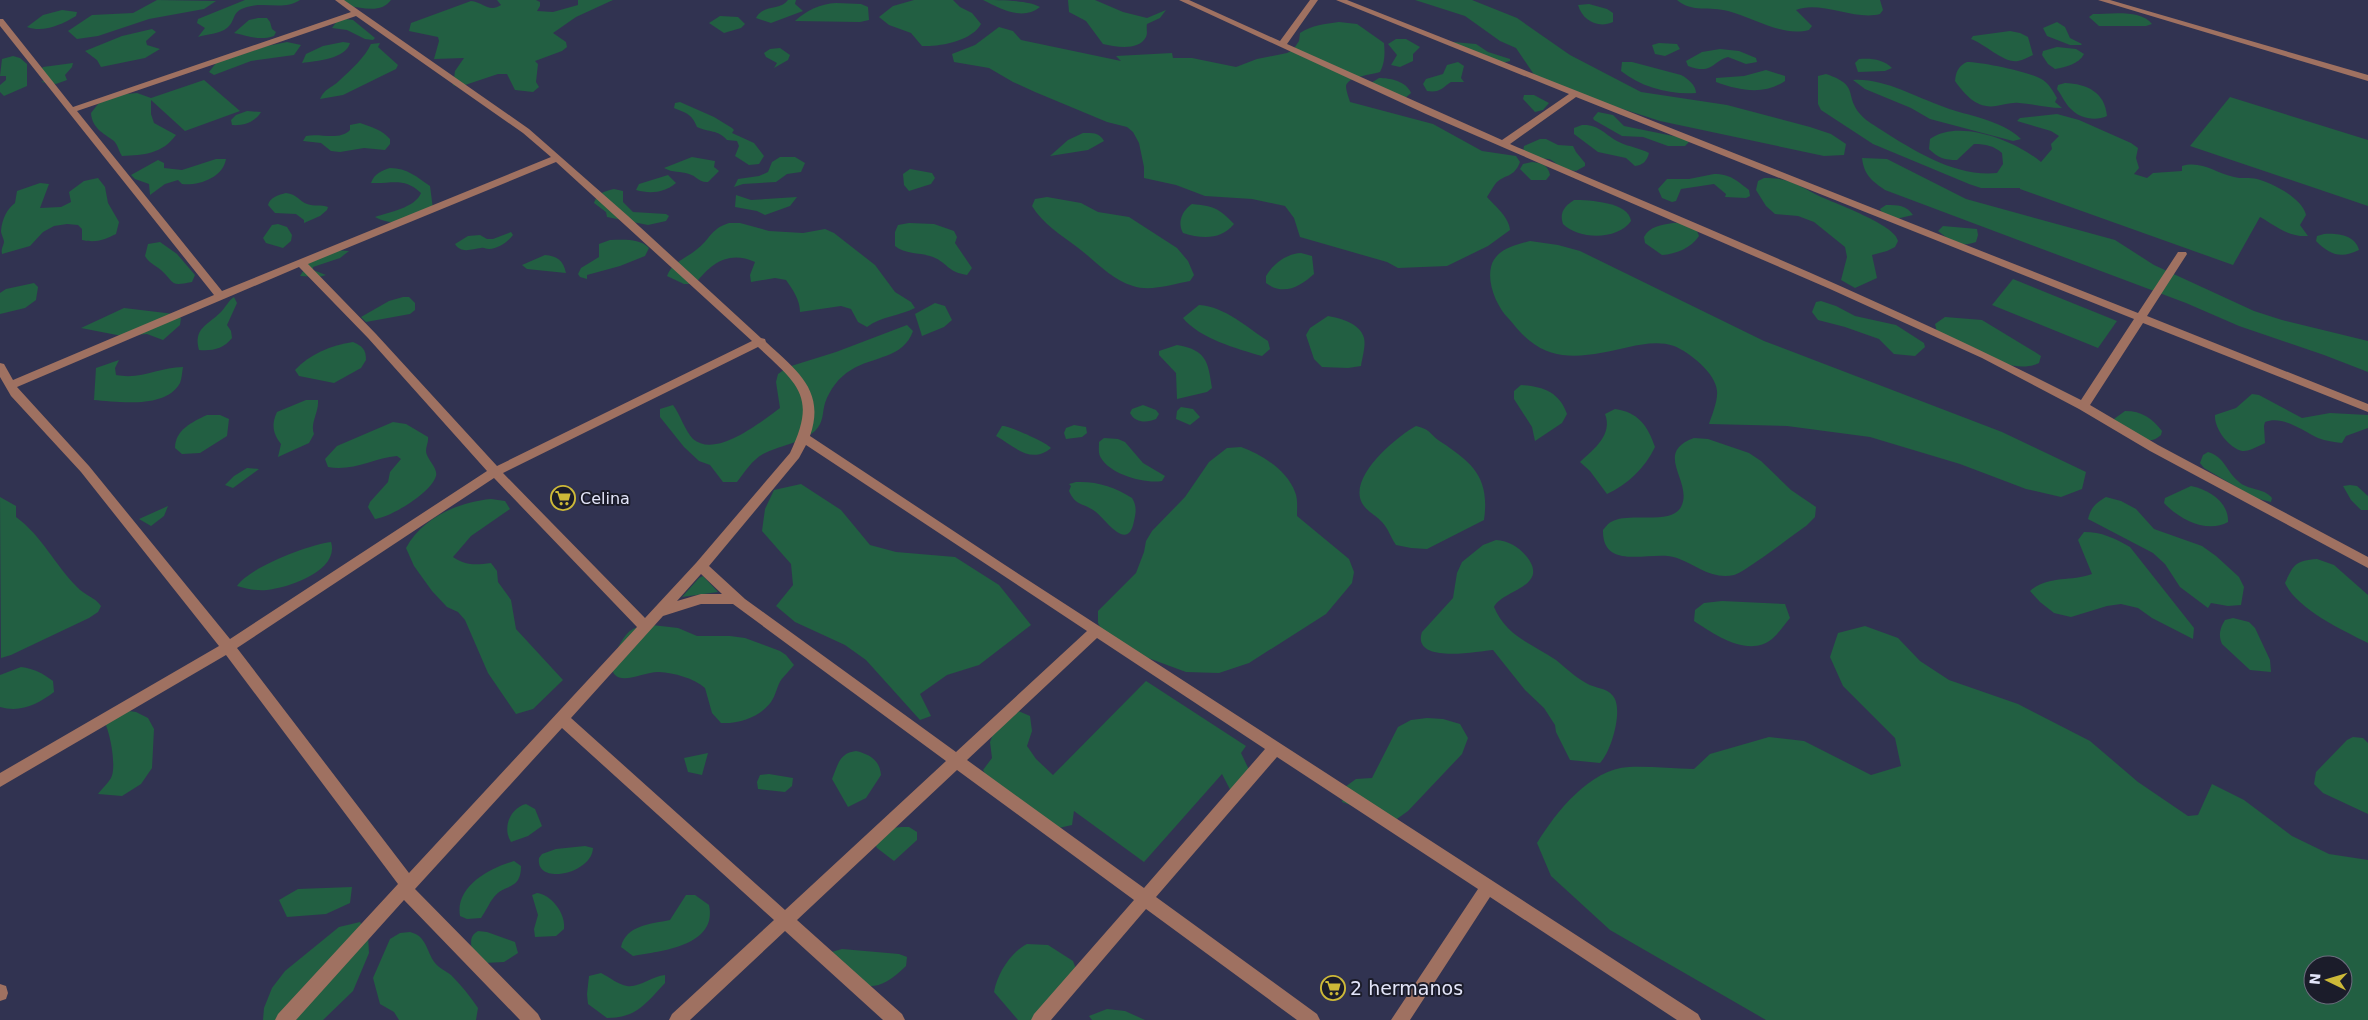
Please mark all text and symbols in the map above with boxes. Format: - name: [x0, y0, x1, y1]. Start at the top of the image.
- supermarket icon: Celina: [550, 485, 576, 511]
- place label: Celina: [580, 489, 630, 508]
- north arrow: [2303, 955, 2353, 1005]
- text: N: [2307, 972, 2324, 985]
- supermarket icon: 2 hermanos: [1320, 975, 1346, 1001]
- place label: 2 hermanos: [1350, 977, 1463, 999]

